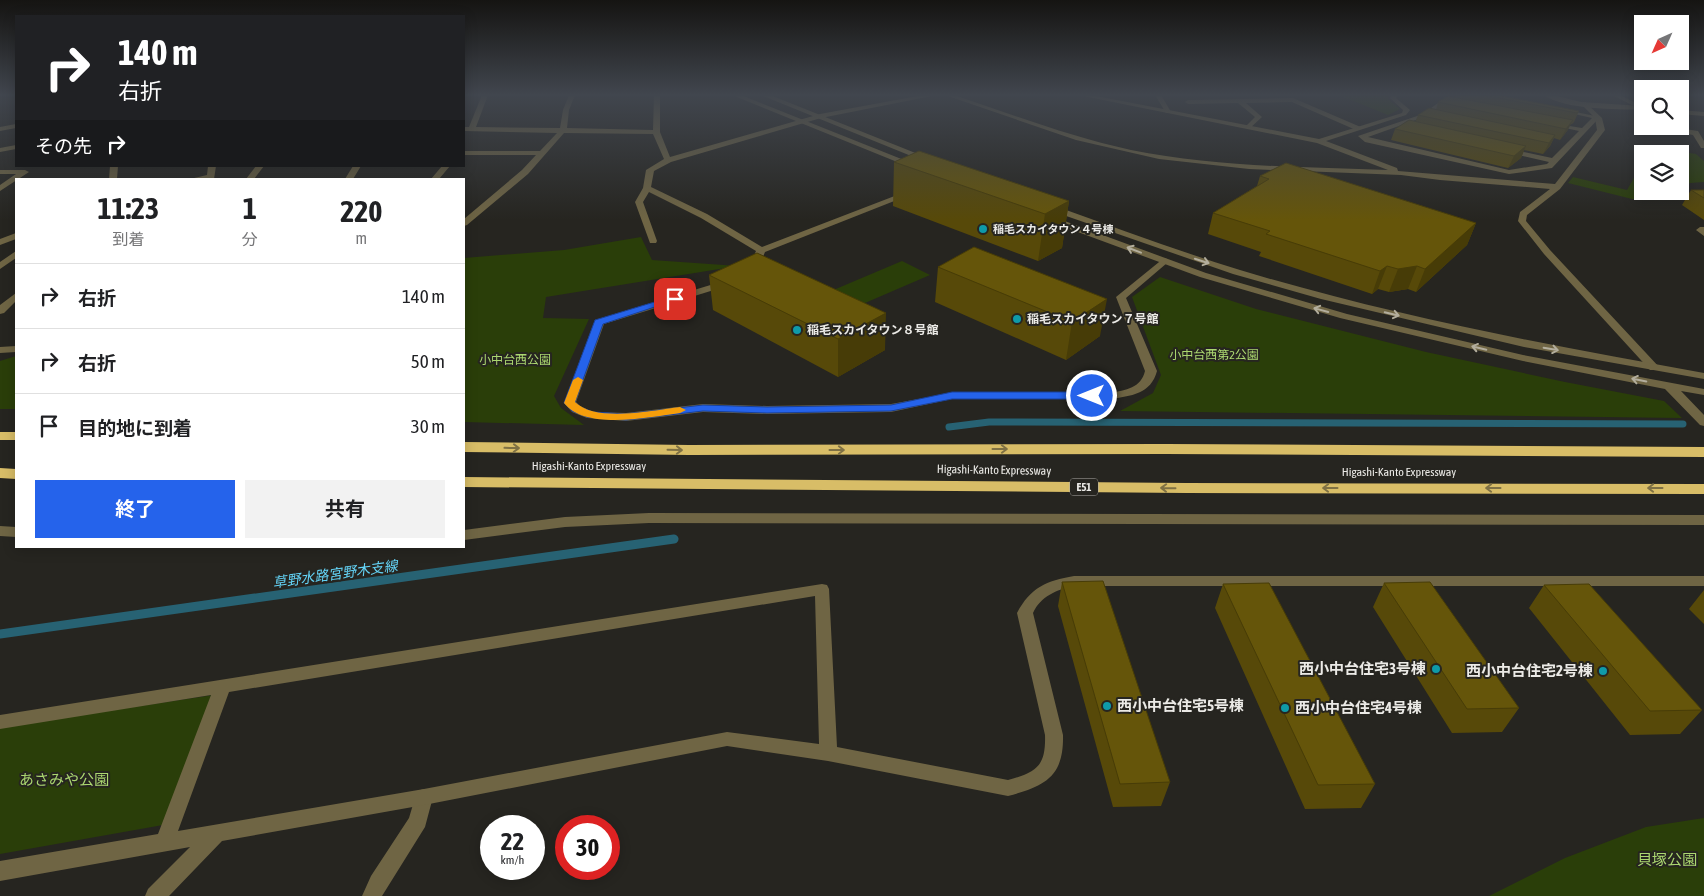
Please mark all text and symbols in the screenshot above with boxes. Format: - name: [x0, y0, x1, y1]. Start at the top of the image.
- north arrow: [1634, 15, 1689, 70]
- map controls: [1634, 15, 1689, 200]
- text: 140 m: [118, 32, 197, 72]
- icon: right: [35, 35, 100, 100]
- text: 右折: [118, 78, 162, 104]
- button: search: [1634, 80, 1689, 135]
- icon: right: [102, 130, 130, 158]
- text: その先: [35, 135, 92, 157]
- button: layers: [1634, 145, 1689, 200]
- text: 11:23: [97, 191, 159, 225]
- text: 1: [243, 191, 257, 225]
- text: 220: [340, 194, 382, 228]
- marker: 稲毛スカイタウン４号棟: [977, 223, 989, 235]
- place label: 稲毛スカイタウン４号棟: [993, 223, 1114, 235]
- text: m: [356, 229, 367, 247]
- text: 到着: [112, 230, 144, 248]
- text: 分: [242, 230, 258, 248]
- one-way arrow: [1126, 245, 1142, 254]
- one-way arrow: [1194, 257, 1209, 266]
- pin: [654, 278, 696, 320]
- icon: right: [35, 282, 63, 310]
- text: 140 m: [402, 285, 445, 307]
- icon: arrive: [661, 285, 689, 313]
- text: 右折: [78, 287, 116, 309]
- one-way arrow: [1314, 305, 1330, 315]
- one-way arrow: [1384, 310, 1400, 319]
- place label: 稲毛スカイタウン７号館: [1027, 312, 1159, 326]
- marker: 稲毛スカイタウン７号館: [1011, 313, 1023, 325]
- place label: 稲毛スカイタウン８号館: [807, 323, 939, 337]
- marker: 稲毛スカイタウン８号館: [791, 324, 803, 336]
- one-way arrow: [1472, 343, 1488, 353]
- one-way arrow: [1542, 345, 1558, 355]
- icon: right: [35, 347, 63, 375]
- park label: 小中台西第2公園: [1169, 348, 1259, 362]
- text: 50 m: [411, 350, 445, 372]
- text: 右折: [78, 352, 116, 374]
- park label: 小中台西公園: [479, 353, 551, 367]
- position arrow: [1065, 369, 1117, 421]
- one-way arrow: [1631, 375, 1647, 385]
- icon: arrive: [35, 412, 63, 440]
- text: 30 m: [411, 415, 445, 437]
- text: 目的地に到着: [78, 417, 192, 439]
- one-way arrow: [504, 443, 520, 452]
- one-way arrow: [992, 444, 1008, 454]
- one-way arrow: [667, 445, 683, 454]
- one-way arrow: [829, 445, 845, 455]
- street label: Higashi-Kanto Expressway: [532, 459, 646, 473]
- street label: Higashi-Kanto Expressway: [937, 462, 1051, 478]
- street label: Higashi-Kanto Expressway: [1342, 465, 1456, 479]
- road number: E51: [1070, 478, 1098, 496]
- button: 終了: [35, 480, 235, 538]
- button: 共有: [245, 480, 445, 538]
- one-way arrow: [1160, 483, 1176, 493]
- one-way arrow: [1323, 483, 1339, 493]
- one-way arrow: [1485, 483, 1502, 493]
- one-way arrow: [1648, 483, 1664, 493]
- water label: 草野水路宮野木支線: [271, 557, 400, 591]
- place label: 西小中台住宅3号棟: [1299, 660, 1426, 677]
- place label: 西小中台住宅2号棟: [1466, 662, 1593, 679]
- marker: 西小中台住宅3号棟: [1430, 663, 1442, 675]
- marker: 西小中台住宅2号棟: [1597, 665, 1609, 677]
- place label: 西小中台住宅5号棟: [1117, 697, 1244, 714]
- place label: 西小中台住宅4号棟: [1295, 699, 1422, 716]
- marker: 西小中台住宅5号棟: [1101, 700, 1113, 712]
- marker: 西小中台住宅4号棟: [1279, 702, 1291, 714]
- park label: あさみや公園: [19, 771, 109, 788]
- speed limit sign: 30: [555, 815, 620, 880]
- text: 22: [501, 827, 524, 855]
- park label: 貝塚公園: [1637, 851, 1697, 868]
- text: km/h: [501, 853, 524, 867]

